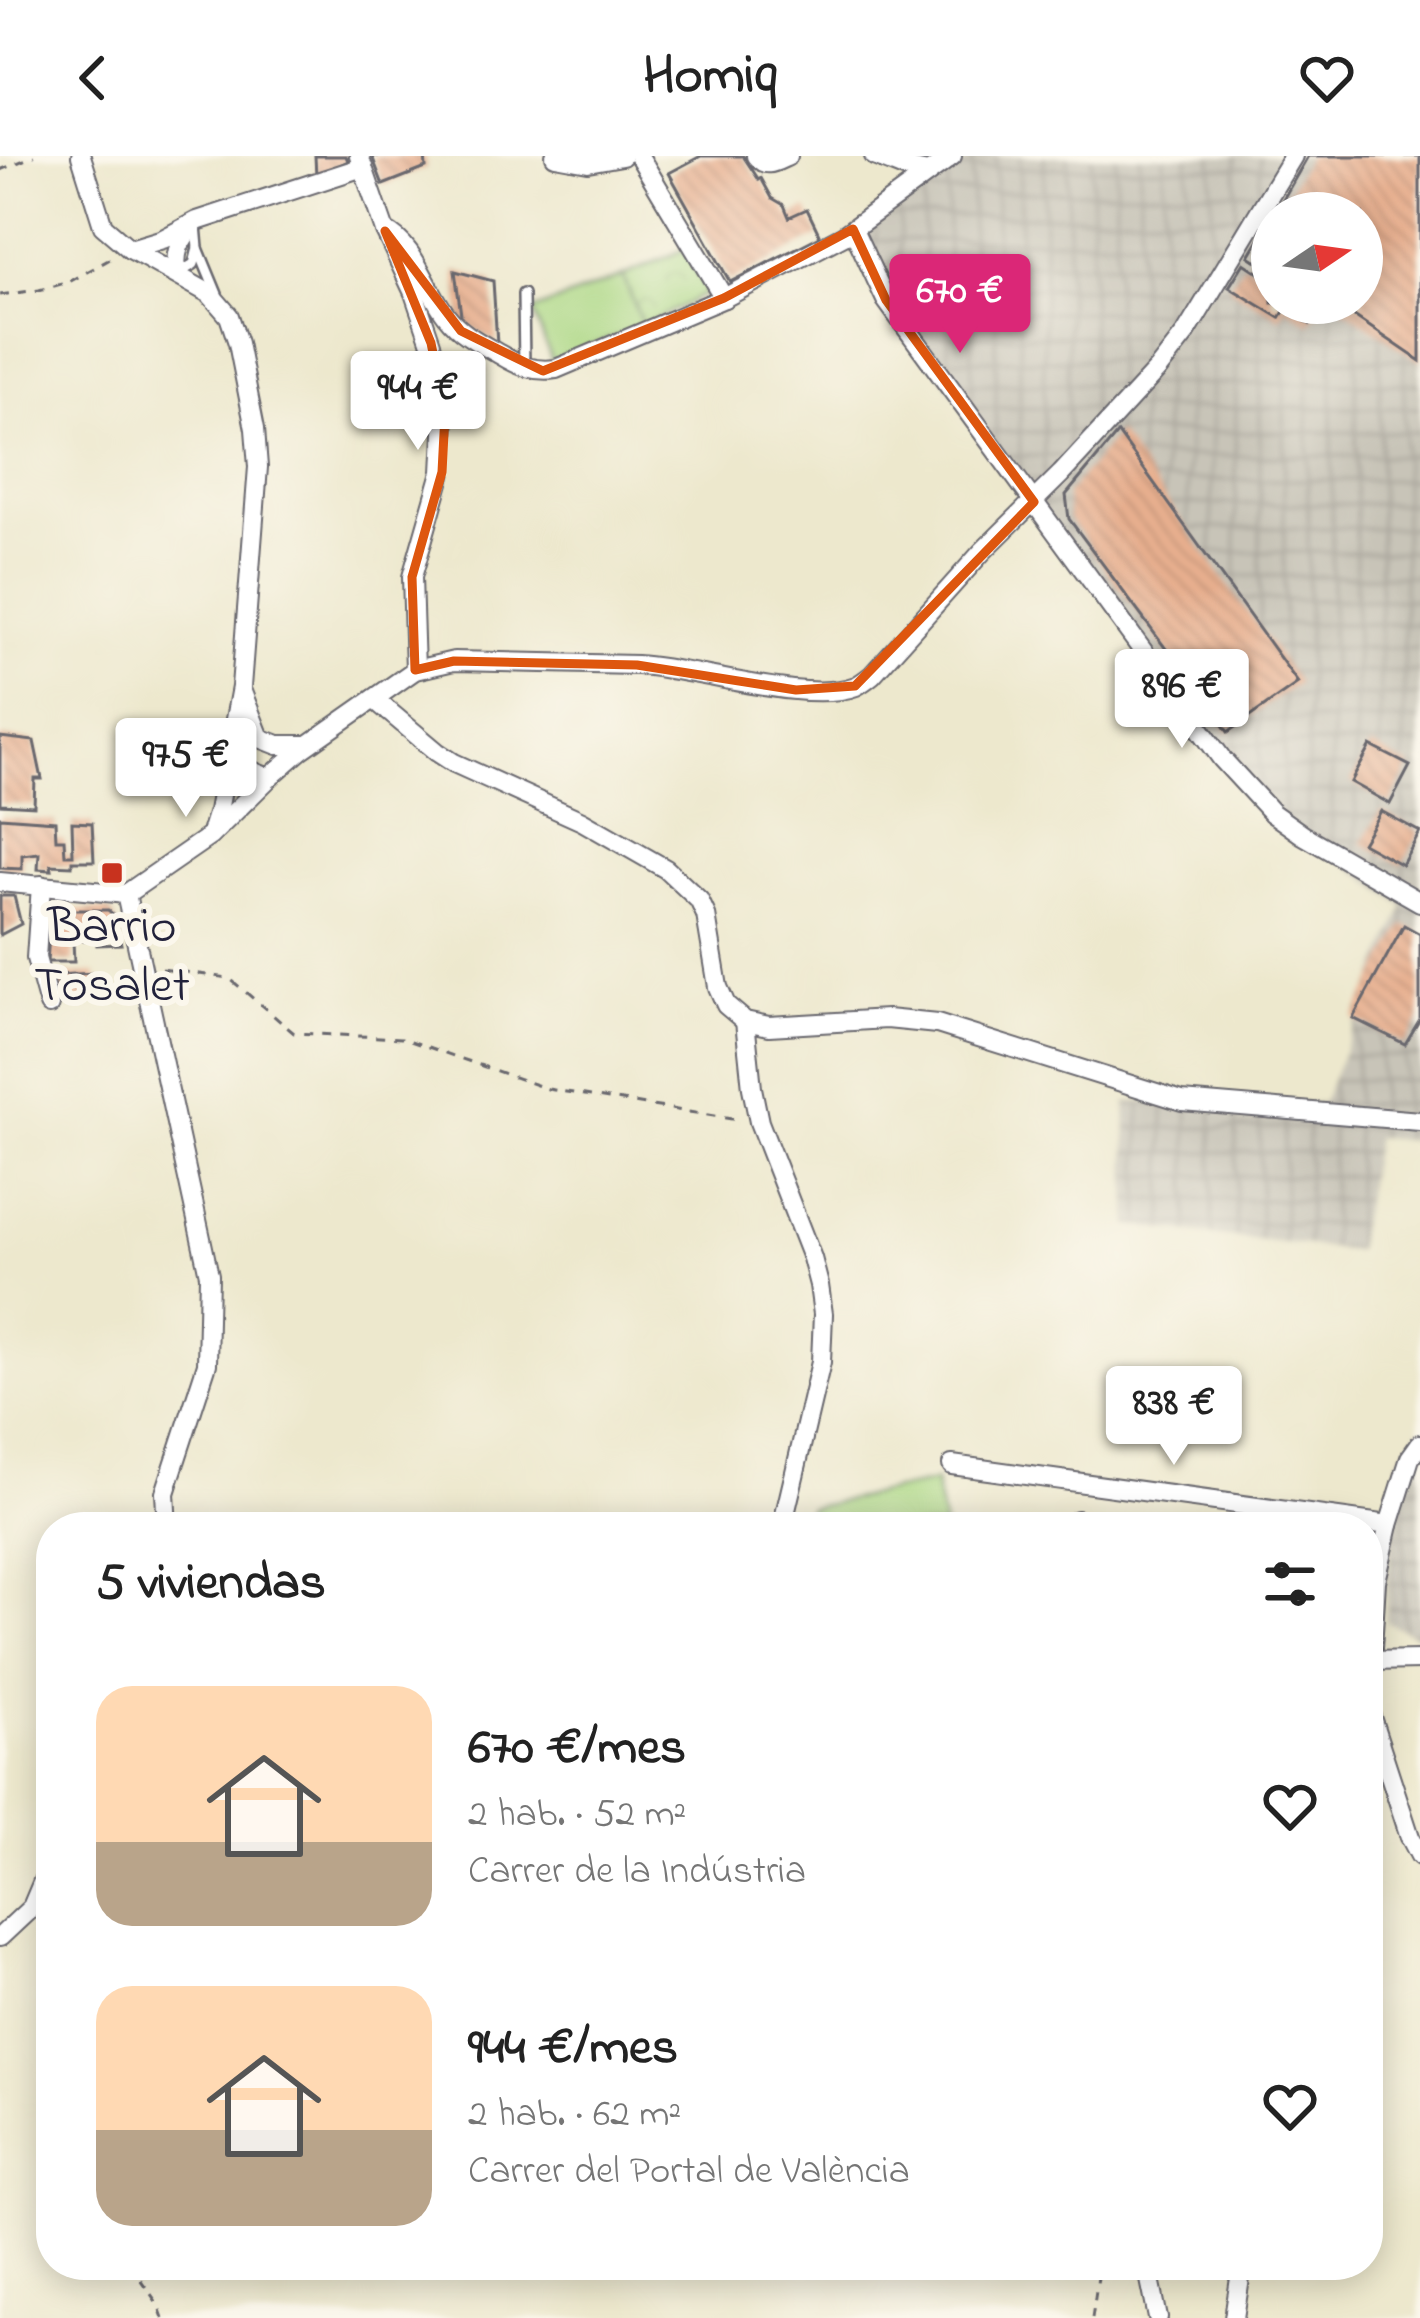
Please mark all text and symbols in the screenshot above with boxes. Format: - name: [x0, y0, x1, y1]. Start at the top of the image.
- text: Homiq: [643, 39, 777, 117]
- icon: back: [60, 45, 126, 111]
- icon: heart: [1294, 45, 1360, 111]
- north arrow: [1251, 192, 1383, 324]
- map controls: [1251, 192, 1383, 324]
- pin: 670 €: [876, 254, 1044, 356]
- text: 670 €: [916, 264, 1004, 321]
- pin: 944 €: [334, 351, 502, 453]
- text: 944 €: [378, 361, 458, 418]
- pin: 896 €: [1098, 649, 1266, 751]
- text: 896 €: [1142, 659, 1222, 716]
- pin: 975 €: [102, 718, 270, 820]
- text: 975 €: [142, 728, 230, 785]
- marker: Barrio Tosalet: [99, 860, 125, 886]
- place label: Barrio Tosalet: [34, 891, 190, 1025]
- pin: 838 €: [1090, 1366, 1258, 1468]
- text: 838 €: [1133, 1376, 1215, 1433]
- text: 5 viviendas: [96, 1547, 326, 1622]
- icon: filters: [1257, 1551, 1323, 1617]
- text: 670 €/mes: [468, 1712, 686, 1787]
- icon: home: [192, 1734, 336, 1878]
- icon: heart: [1257, 1773, 1323, 1839]
- text: 2 hab. · 52 m²: [468, 1787, 686, 1844]
- text: Carrer de la Indústria: [468, 1844, 806, 1901]
- text: 944 €/mes: [468, 2012, 678, 2087]
- icon: home: [192, 2034, 336, 2178]
- icon: heart: [1257, 2073, 1323, 2139]
- text: 2 hab. · 62 m²: [468, 2087, 681, 2144]
- text: Carrer del Portal de València: [468, 2144, 910, 2201]

